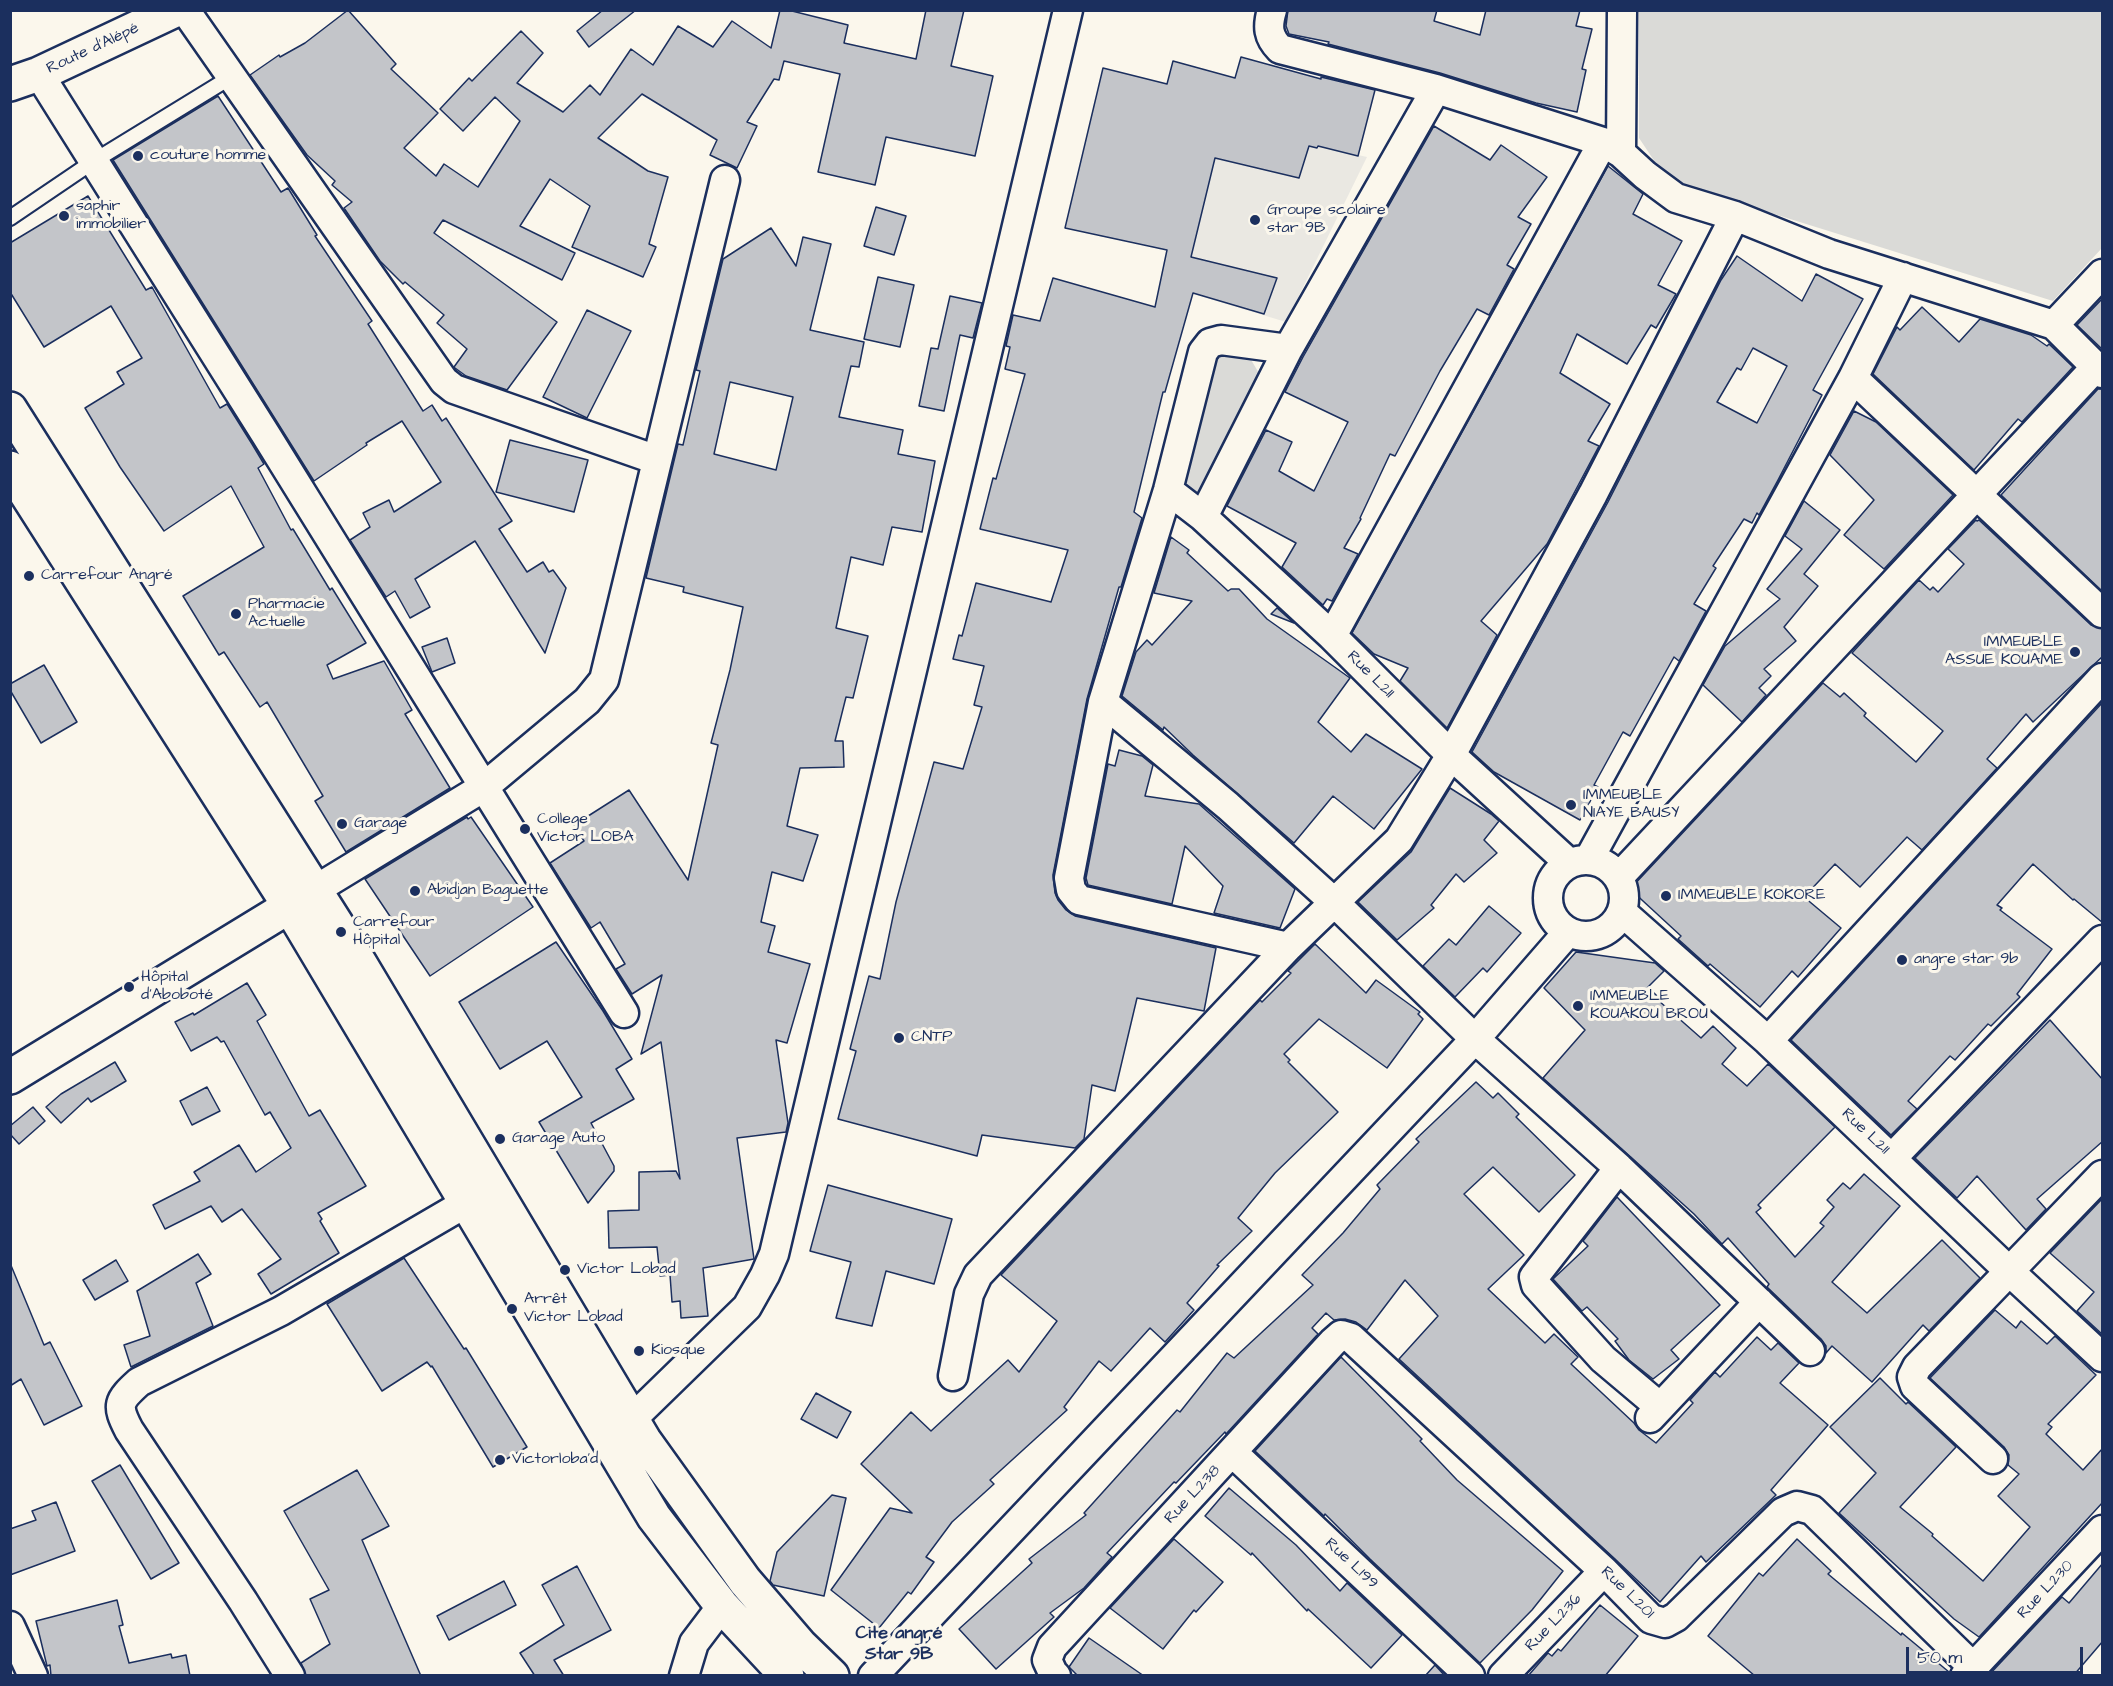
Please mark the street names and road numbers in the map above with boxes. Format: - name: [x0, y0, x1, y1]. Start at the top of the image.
- street label: Route d'Alépé: [44, 19, 142, 79]
- street label: Rue L211: [1342, 647, 1398, 703]
- street label: Rue L211: [1837, 1105, 1893, 1159]
- street label: Rue L238: [1161, 1462, 1225, 1528]
- street label: Rue L199: [1320, 1534, 1382, 1594]
- street label: Rue L230: [2014, 1557, 2078, 1623]
- street label: Rue L201: [1596, 1563, 1658, 1623]
- street label: Rue L236: [1522, 1590, 1586, 1656]

